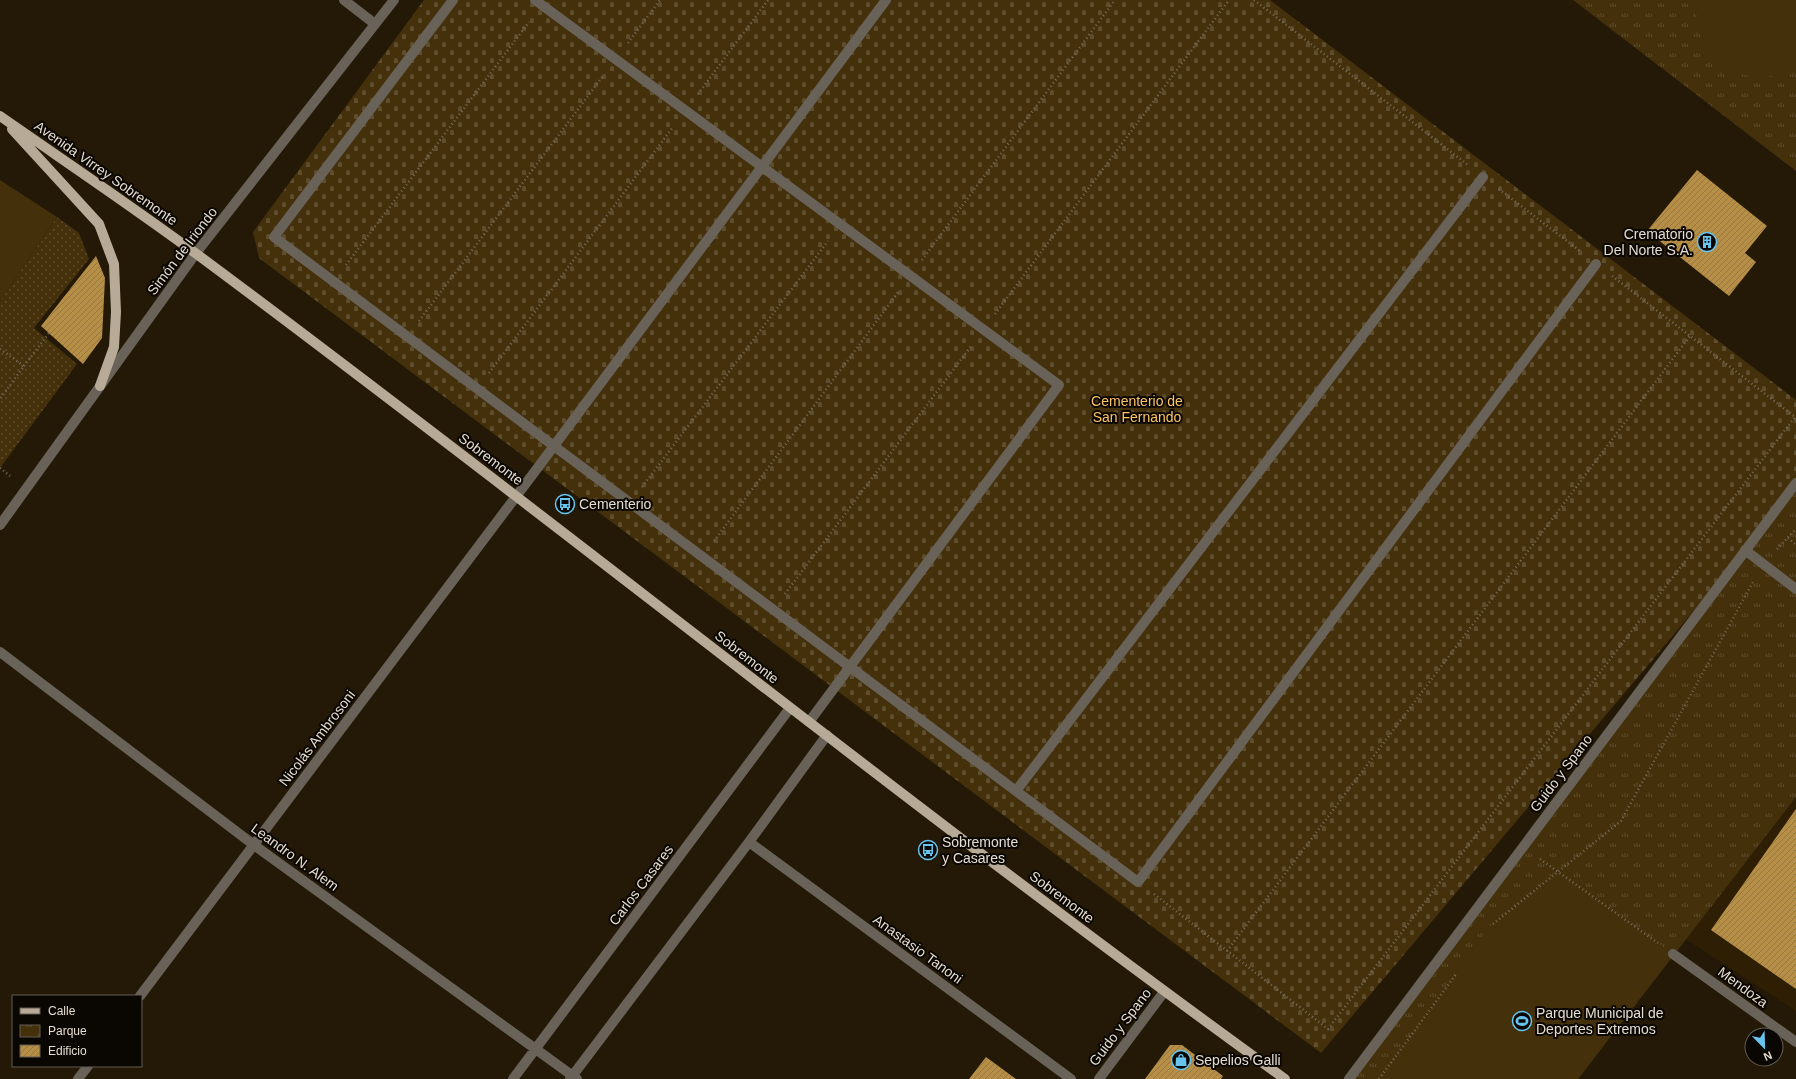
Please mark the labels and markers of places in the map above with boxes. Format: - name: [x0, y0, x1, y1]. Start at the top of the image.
- place label: Crematorio Del Norte S.A.: [1604, 226, 1693, 258]
- building icon: Crematorio Del Norte S.A.: [1696, 231, 1718, 253]
- bus stop icon: Cementerio: [554, 493, 576, 515]
- place label: Cementerio: [579, 496, 652, 512]
- place label: Sobremonte y Casares: [942, 834, 1018, 866]
- bus stop icon: Sobremonte y Casares: [917, 839, 939, 861]
- place label: Parque Municipal de Deportes Extremos: [1536, 1005, 1664, 1037]
- sports icon: Parque Municipal de Deportes Extremos: [1511, 1010, 1533, 1032]
- shop icon: Sepelios Galli: [1170, 1049, 1192, 1071]
- place label: Sepelios Galli: [1195, 1052, 1281, 1068]

